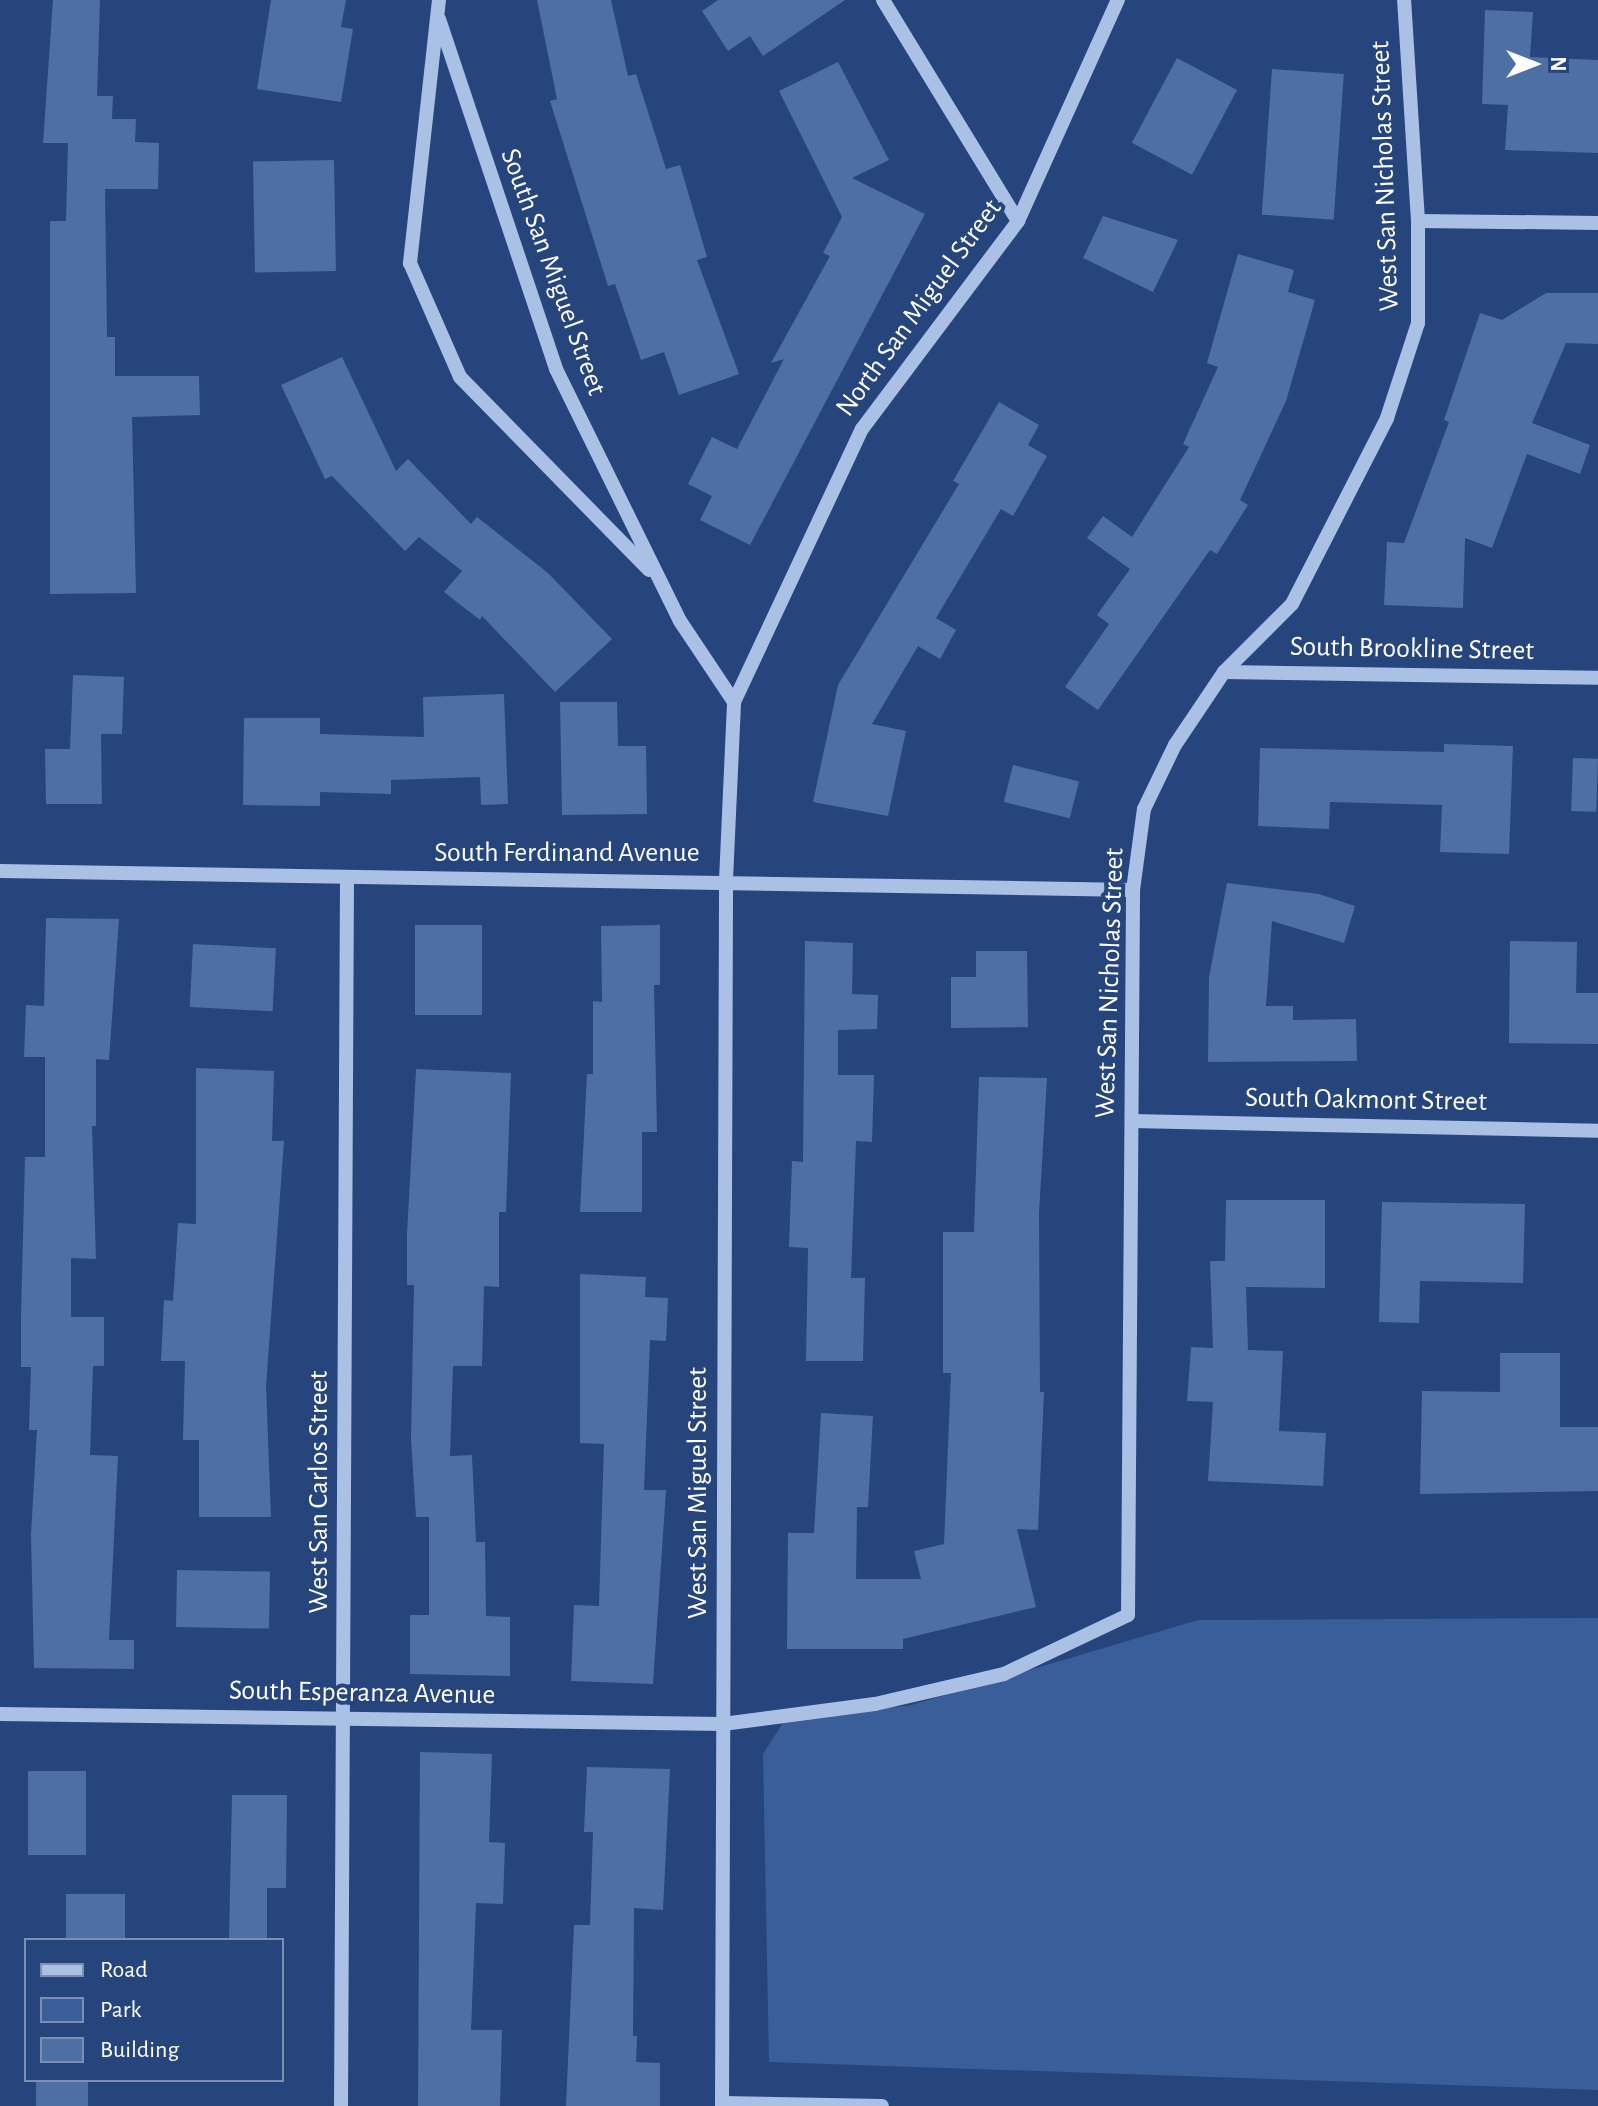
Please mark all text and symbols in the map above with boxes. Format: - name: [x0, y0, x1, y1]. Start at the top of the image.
- north arrow: [1494, 24, 1574, 104]
- street label: West San Nicholas Street: [1363, 40, 1407, 312]
- text: N: [1547, 56, 1569, 72]
- street label: South San Miguel Street: [493, 144, 613, 400]
- street label: North San Miguel Street: [829, 193, 1009, 423]
- street label: South Brookline Street: [1290, 630, 1534, 668]
- street label: South Ferdinand Avenue: [434, 836, 700, 870]
- street label: West San Nicholas Street: [1088, 847, 1132, 1119]
- street label: South Oakmont Street: [1245, 1081, 1487, 1119]
- street label: West San Miguel Street: [681, 1367, 715, 1619]
- street label: West San Carlos Street: [302, 1371, 336, 1613]
- street label: South Esperanza Avenue: [229, 1674, 495, 1712]
- legend: [24, 1938, 284, 2082]
- text: Road: [100, 1958, 148, 1982]
- text: Park: [100, 1998, 141, 2022]
- text: Building: [100, 2038, 179, 2062]

